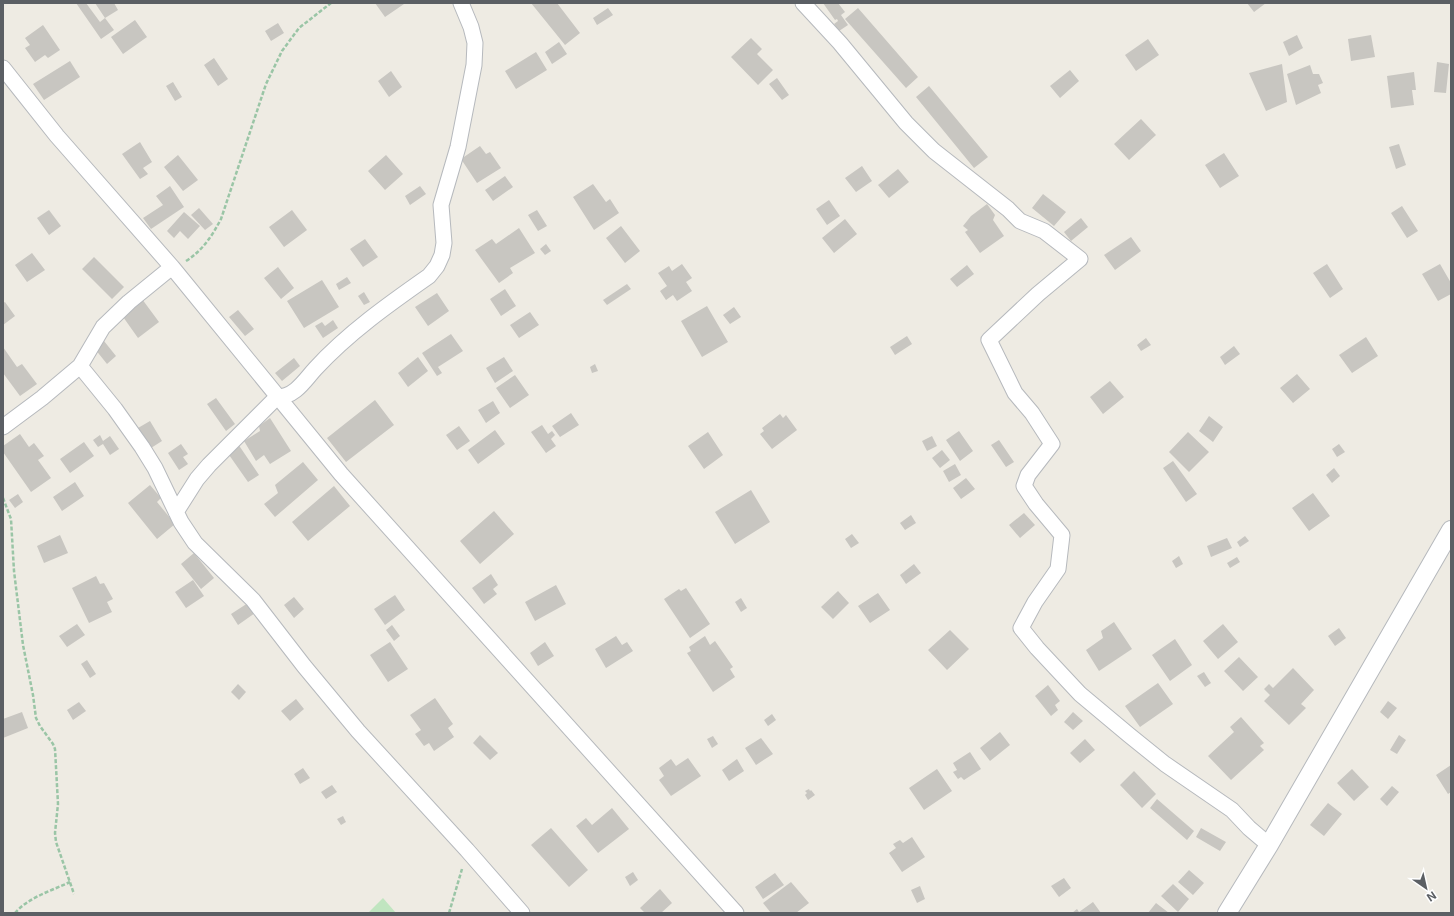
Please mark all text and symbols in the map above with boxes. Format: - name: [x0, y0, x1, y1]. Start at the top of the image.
- north arrow: [1406, 868, 1446, 908]
- text: N: [1424, 888, 1439, 904]

